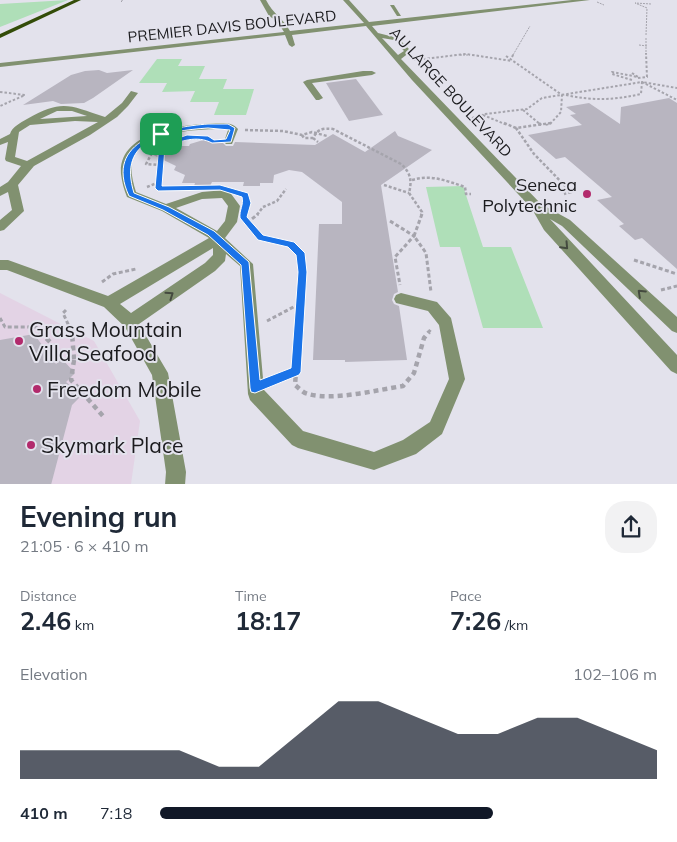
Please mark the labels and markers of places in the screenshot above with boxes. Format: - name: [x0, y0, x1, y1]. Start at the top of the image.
- pin: [140, 113, 182, 155]
- place label: Seneca Polytechnic: [482, 173, 577, 217]
- marker: Seneca Polytechnic: [581, 188, 593, 200]
- place label: Grass Mountain Villa Seafood: [29, 316, 182, 366]
- marker: Grass Mountain Villa Seafood: [13, 335, 25, 347]
- place label: Freedom Mobile: [47, 376, 201, 402]
- marker: Freedom Mobile: [31, 383, 43, 395]
- place label: Skymark Place: [41, 432, 184, 458]
- marker: Skymark Place: [25, 439, 37, 451]

